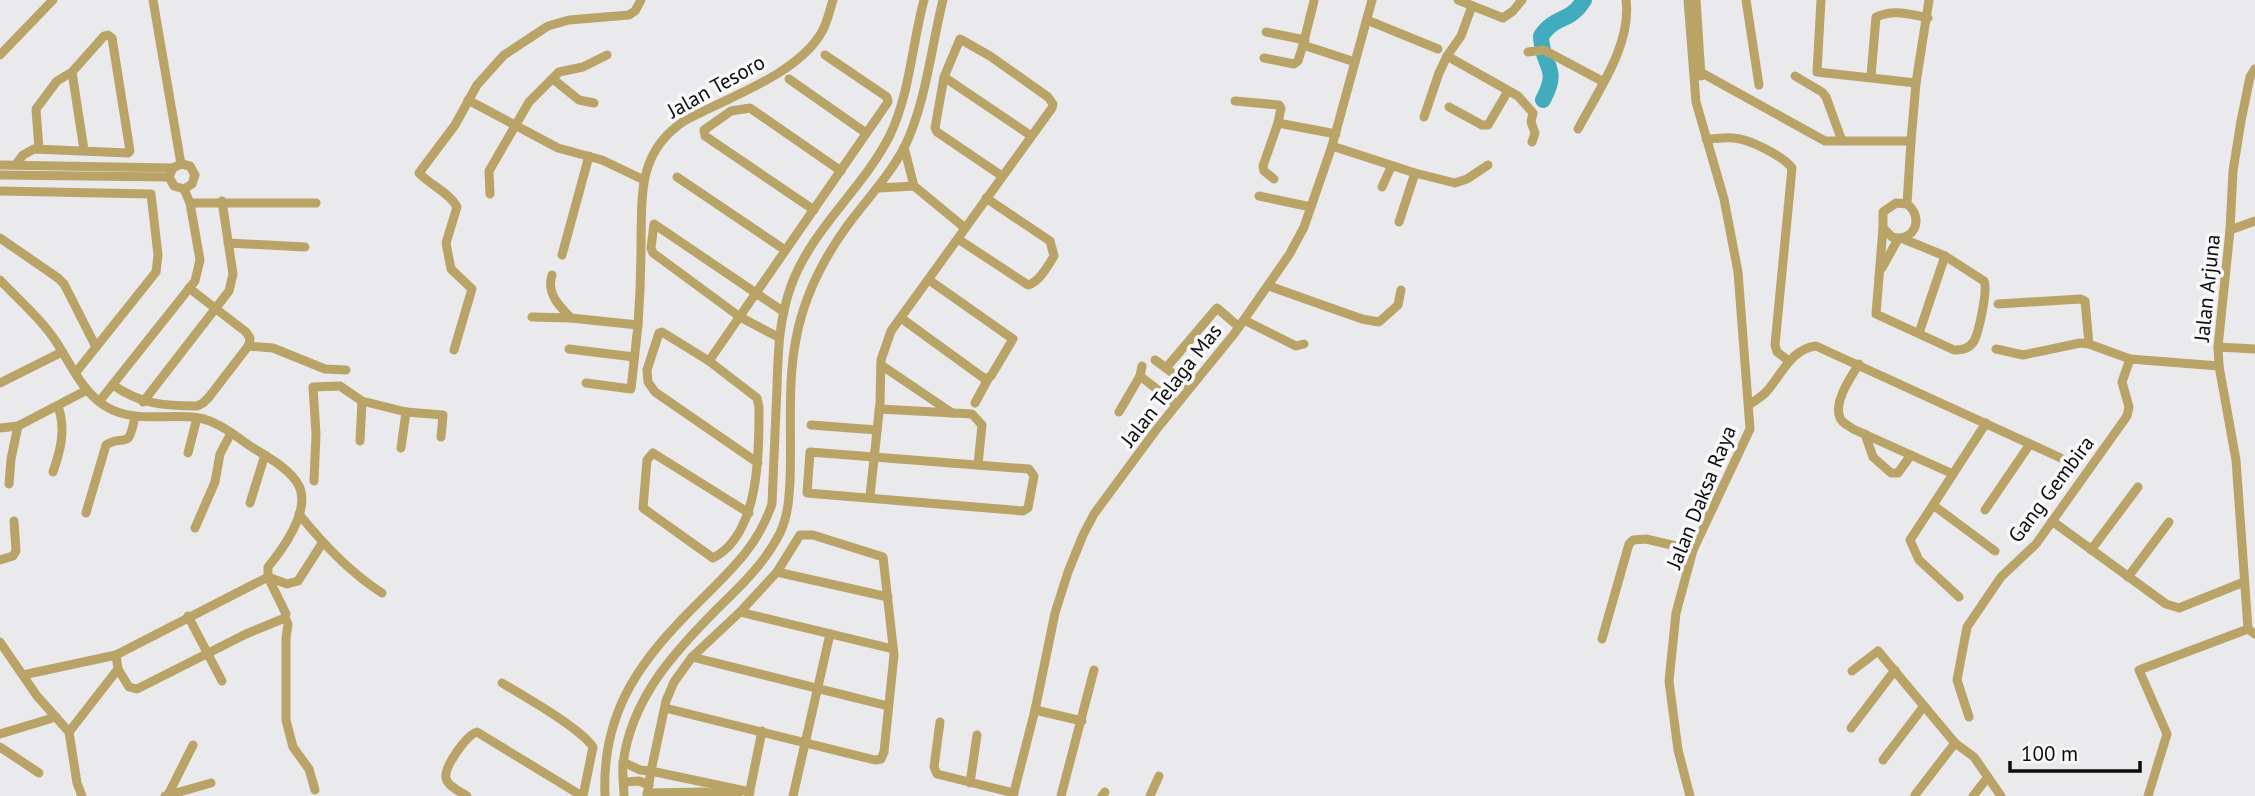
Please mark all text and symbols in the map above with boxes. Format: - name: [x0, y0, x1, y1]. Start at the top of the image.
- street label: Jalan Tesoro: [662, 48, 770, 124]
- street label: Jalan Arjuna: [2188, 233, 2226, 344]
- street label: Jalan Telaga Mas: [1114, 318, 1227, 453]
- street label: Jalan Daksa Raya: [1660, 421, 1742, 574]
- street label: Gang Gembira: [2002, 430, 2100, 548]
- scale bar: [2010, 730, 2140, 774]
- text: 100 m: [2021, 740, 2078, 767]

